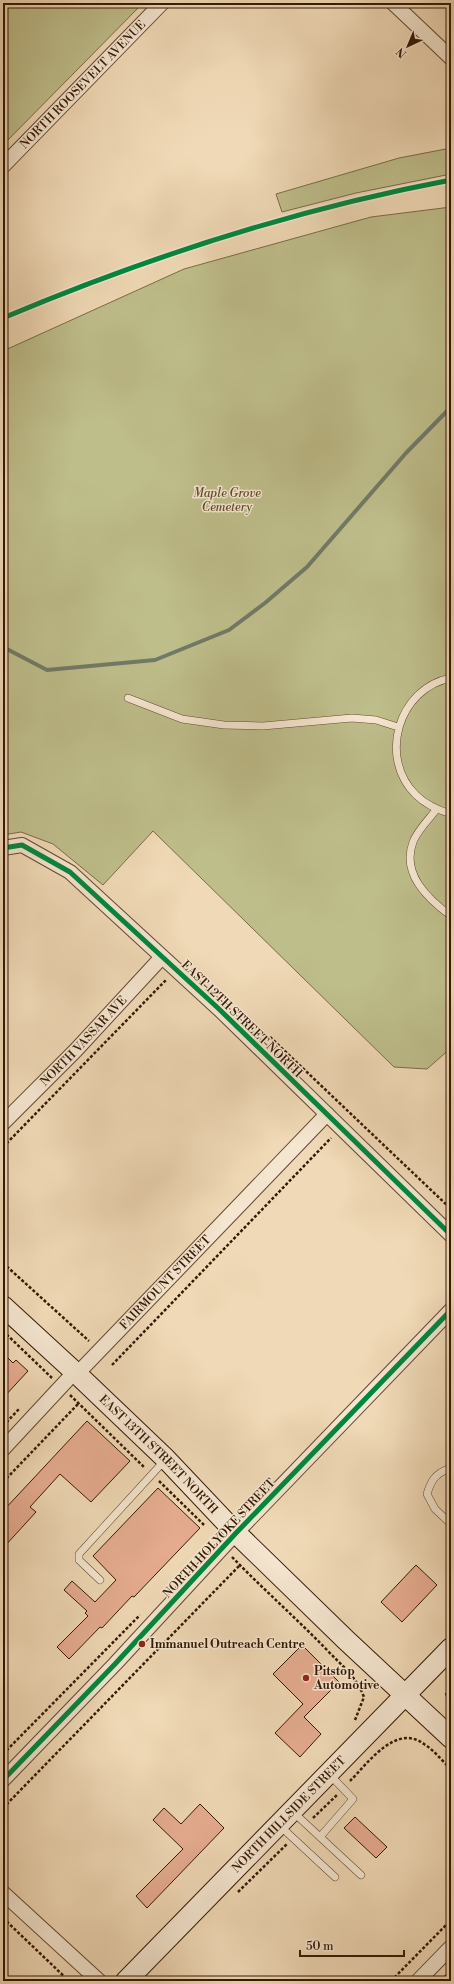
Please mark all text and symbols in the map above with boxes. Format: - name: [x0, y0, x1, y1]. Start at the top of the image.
- street label: NORTH ROOSEVELT AVENUE: [17, 17, 149, 152]
- north arrow: [388, 26, 428, 66]
- text: N: [394, 44, 410, 61]
- park label: Maple Grove Cemetery: [193, 486, 261, 515]
- street label: EAST 12TH STREET NORTH: [178, 958, 306, 1081]
- street label: NORTH VASSAR AVE: [37, 993, 130, 1089]
- street label: FAIRMOUNT STREET: [117, 1232, 215, 1333]
- street label: EAST 13TH STREET NORTH: [96, 1392, 221, 1517]
- street label: NORTH HOLYOKE STREET: [160, 1475, 279, 1601]
- place label: Immanuel Outreach Centre: [150, 1637, 305, 1652]
- marker: Immanuel Outreach Centre: [137, 1639, 147, 1649]
- place label: Pitstop Automotive: [313, 1664, 380, 1693]
- marker: Pitstop Automotive: [301, 1673, 311, 1683]
- street label: NORTH HILLSIDE STREET: [229, 1753, 350, 1876]
- scale bar: [300, 1932, 404, 1958]
- text: 50 m: [306, 1939, 334, 1954]

